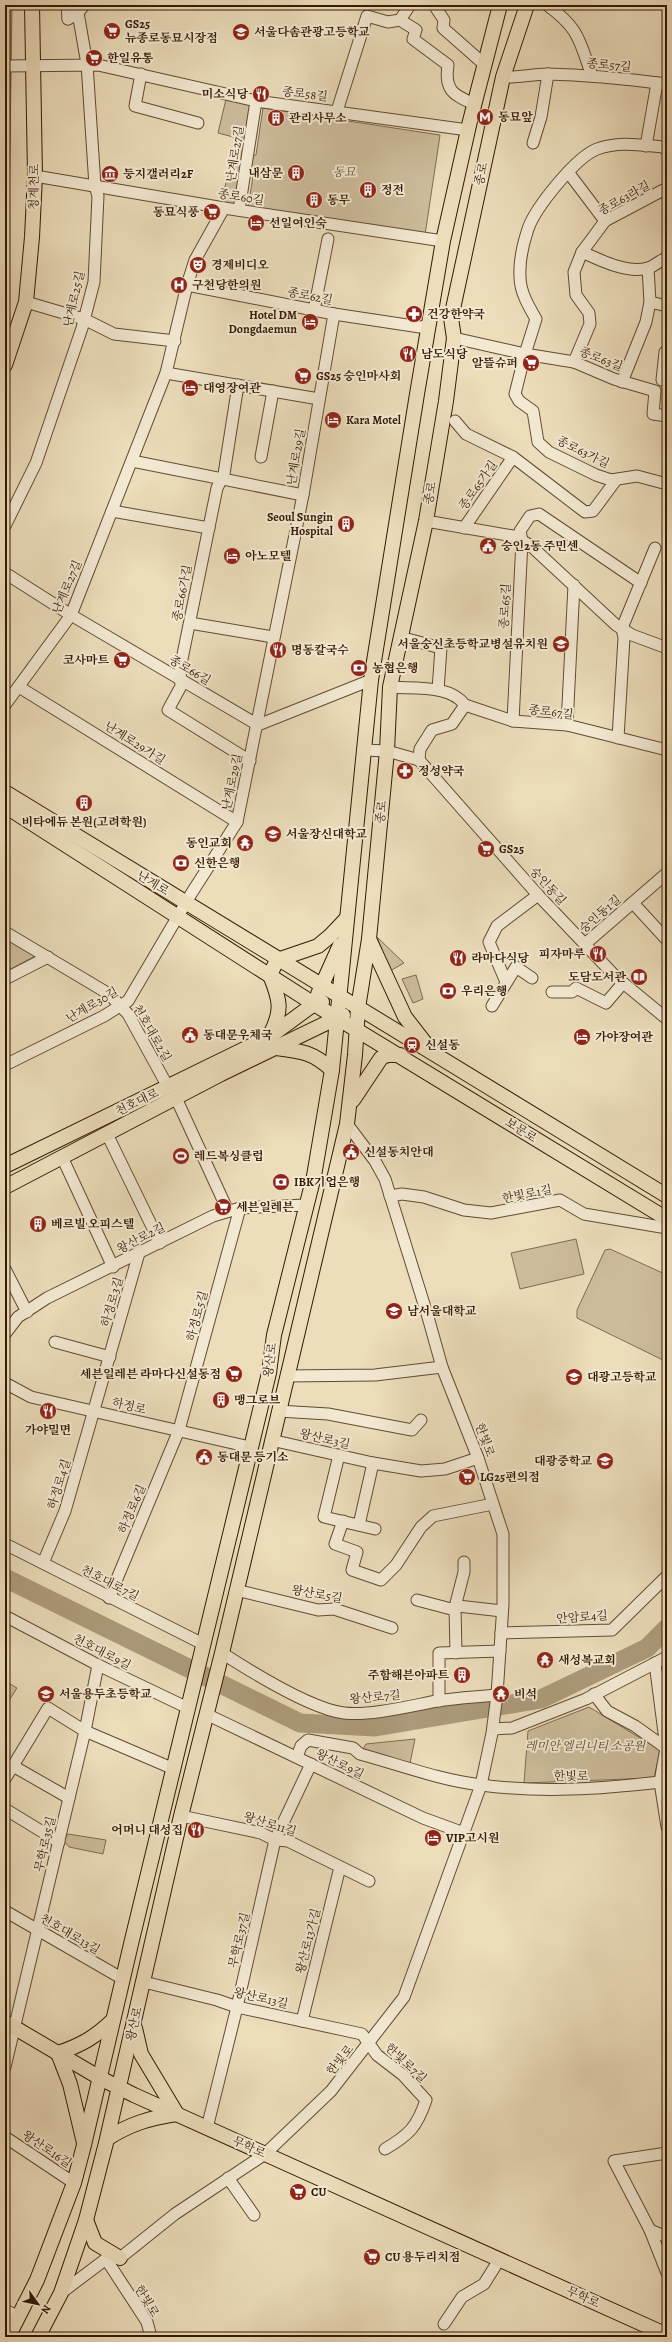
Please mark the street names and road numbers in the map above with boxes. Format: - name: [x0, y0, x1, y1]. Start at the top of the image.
- street label: 종로57길: [586, 55, 632, 75]
- street label: 종로58길: [281, 83, 329, 105]
- street label: 난계로27길: [223, 125, 247, 183]
- street label: 종로: [471, 161, 491, 187]
- street label: 청계천로: [26, 163, 42, 210]
- street label: 종로63라길: [595, 177, 653, 219]
- street label: 종로60길: [217, 185, 265, 209]
- street label: 난계로25길: [60, 269, 88, 329]
- street label: 종로62길: [286, 284, 334, 308]
- street label: 종로63길: [577, 343, 625, 375]
- street label: 난계로29길: [283, 427, 309, 487]
- street label: 종로63가길: [554, 432, 612, 472]
- street label: 종로65가길: [455, 457, 501, 513]
- street label: 종로: [420, 480, 440, 506]
- street label: 난계로27길: [48, 558, 86, 616]
- street label: 종로66가길: [169, 563, 195, 623]
- street label: 종로65길: [496, 583, 514, 629]
- street label: 종로66길: [166, 652, 214, 688]
- street label: 종로67길: [528, 701, 574, 723]
- street label: 난계로29가길: [101, 718, 169, 768]
- street label: 난계로29길: [218, 752, 246, 812]
- street label: 종로: [372, 799, 390, 824]
- street label: 숭인동길: [526, 864, 570, 908]
- street label: 난계로: [134, 867, 172, 899]
- street label: 숭인동1길: [576, 891, 624, 937]
- street label: 난계로30길: [63, 984, 121, 1026]
- street label: 천호대로2길: [129, 1001, 175, 1065]
- street label: 천호대로: [113, 1084, 162, 1119]
- street label: 보문로: [502, 1114, 540, 1146]
- street label: 한빛로1길: [501, 1181, 553, 1207]
- street label: 왕산로2길: [114, 1219, 168, 1257]
- street label: 하정로3길: [97, 1275, 127, 1329]
- street label: 하정로5길: [183, 1289, 211, 1343]
- street label: 왕산로: [260, 1341, 280, 1378]
- street label: 하정로: [110, 1394, 148, 1418]
- street label: 한빛로: [472, 1421, 499, 1459]
- street label: 왕산로3길: [298, 1425, 352, 1453]
- street label: 하정로4길: [44, 1457, 74, 1511]
- street label: 하정로6길: [114, 1482, 150, 1536]
- street label: 천호대로7길: [78, 1562, 142, 1604]
- street label: 왕산로5길: [290, 1582, 344, 1606]
- street label: 안암로4길: [556, 1607, 608, 1627]
- street label: 천호대로9길: [70, 1630, 134, 1674]
- street label: 왕산로7길: [349, 1687, 401, 1707]
- street label: 왕산로9길: [313, 1745, 367, 1783]
- street label: 한빛로: [553, 1768, 589, 1784]
- street label: 왕산로11길: [242, 1808, 298, 1840]
- street label: 무학로35길: [31, 1815, 59, 1873]
- street label: 왕산로13가길: [292, 1907, 324, 1975]
- street label: 천호대로13길: [37, 1910, 103, 1958]
- street label: 무학로37길: [225, 1911, 253, 1969]
- street label: 왕산로13길: [232, 1984, 290, 2012]
- street label: 왕산로: [122, 2005, 146, 2043]
- street label: 한빛로7길: [382, 2040, 430, 2086]
- street label: 한빛로: [323, 2041, 357, 2079]
- street label: 왕산로16길: [19, 2127, 75, 2171]
- street label: 무학로: [230, 2133, 269, 2162]
- street label: 한빛로: [131, 2282, 163, 2320]
- street label: 무학로: [564, 2283, 603, 2312]

